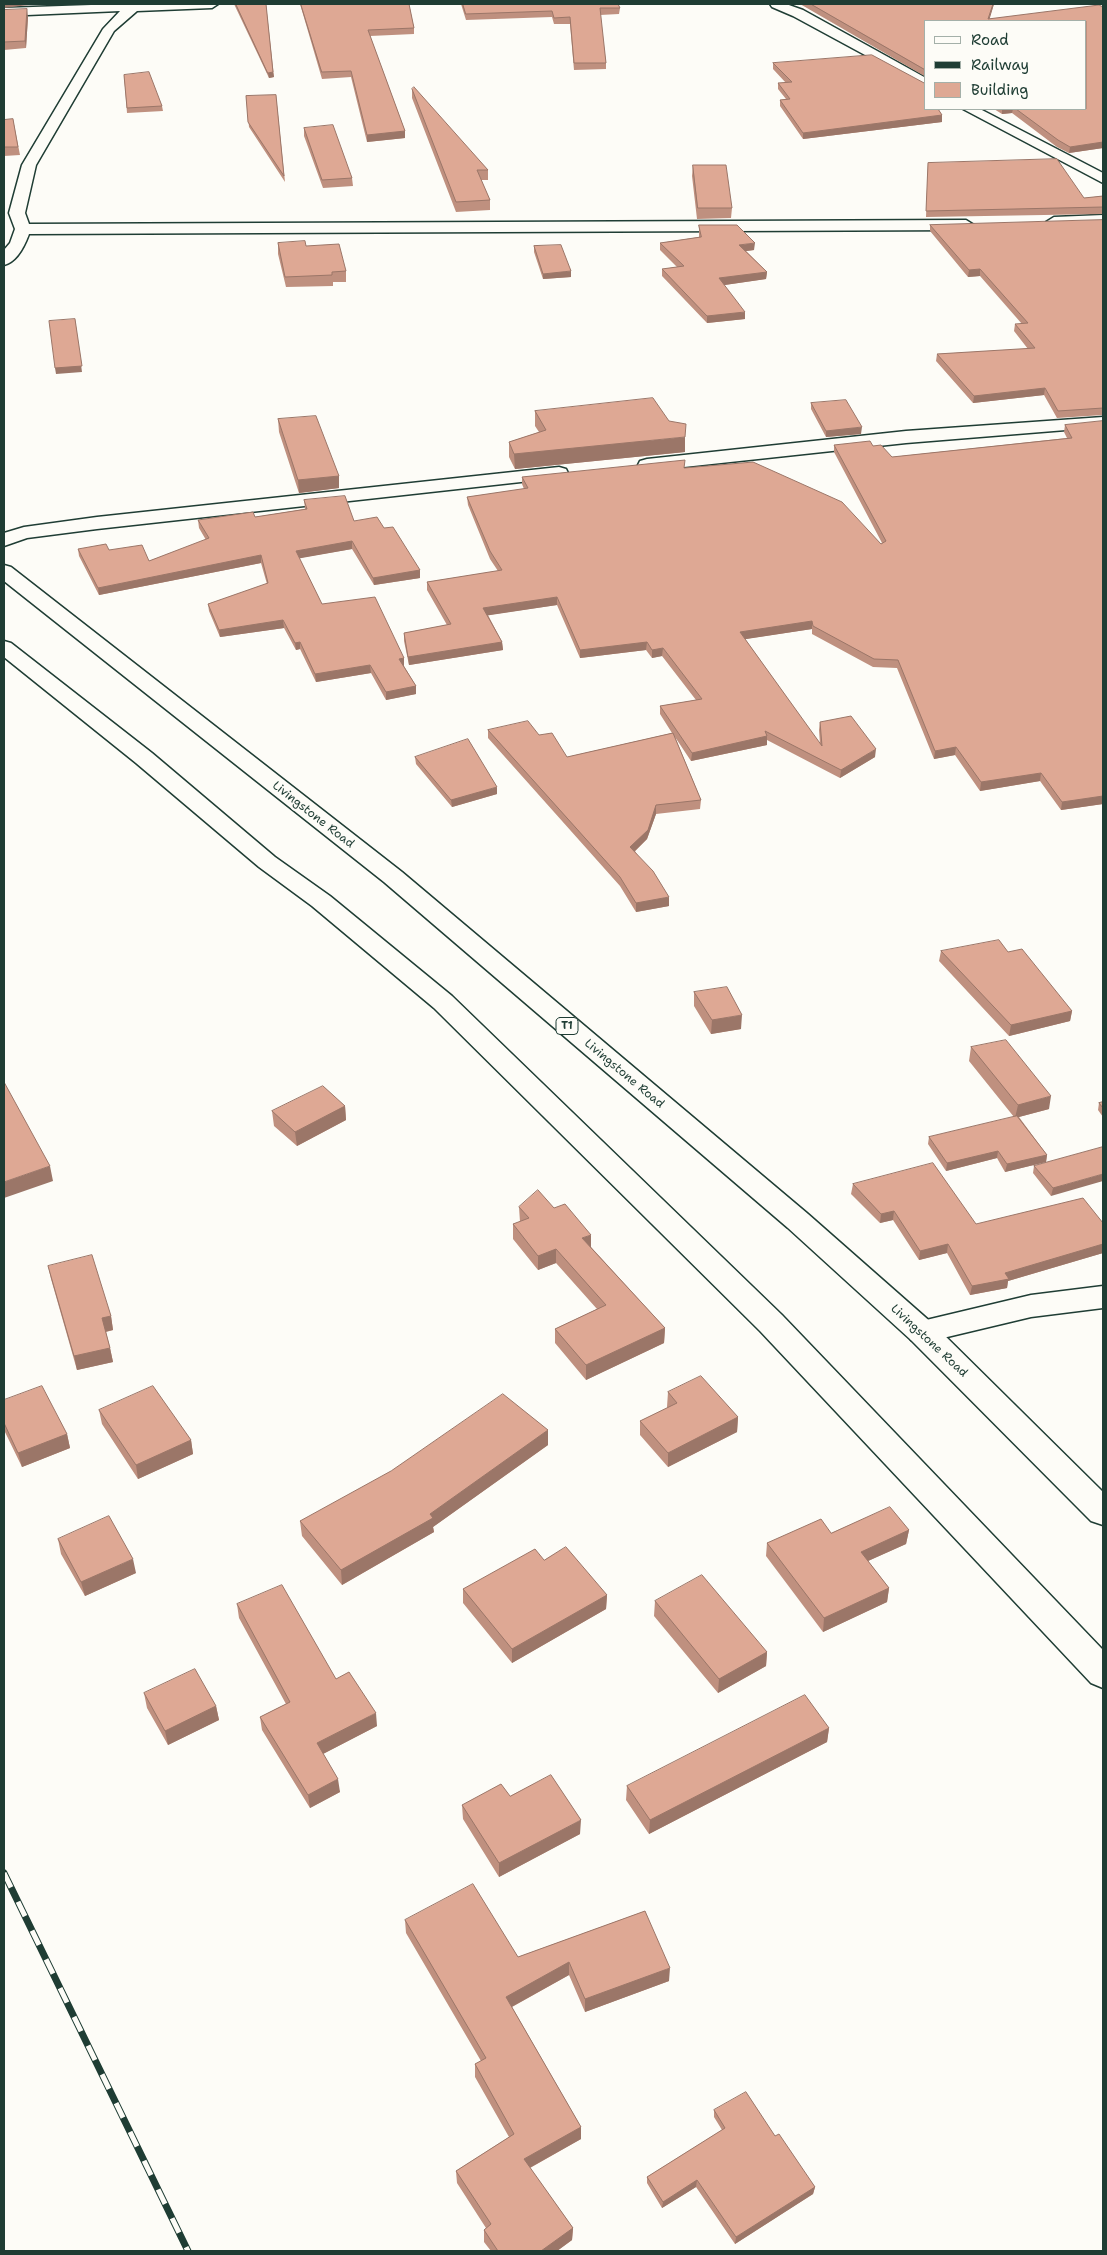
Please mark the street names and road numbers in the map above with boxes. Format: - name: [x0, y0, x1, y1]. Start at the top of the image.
- street label: Livingstone Road: [269, 779, 357, 851]
- road number: T1: [556, 1018, 578, 1034]
- street label: Livingstone Road: [581, 1036, 667, 1112]
- street label: Livingstone Road: [888, 1302, 970, 1380]

